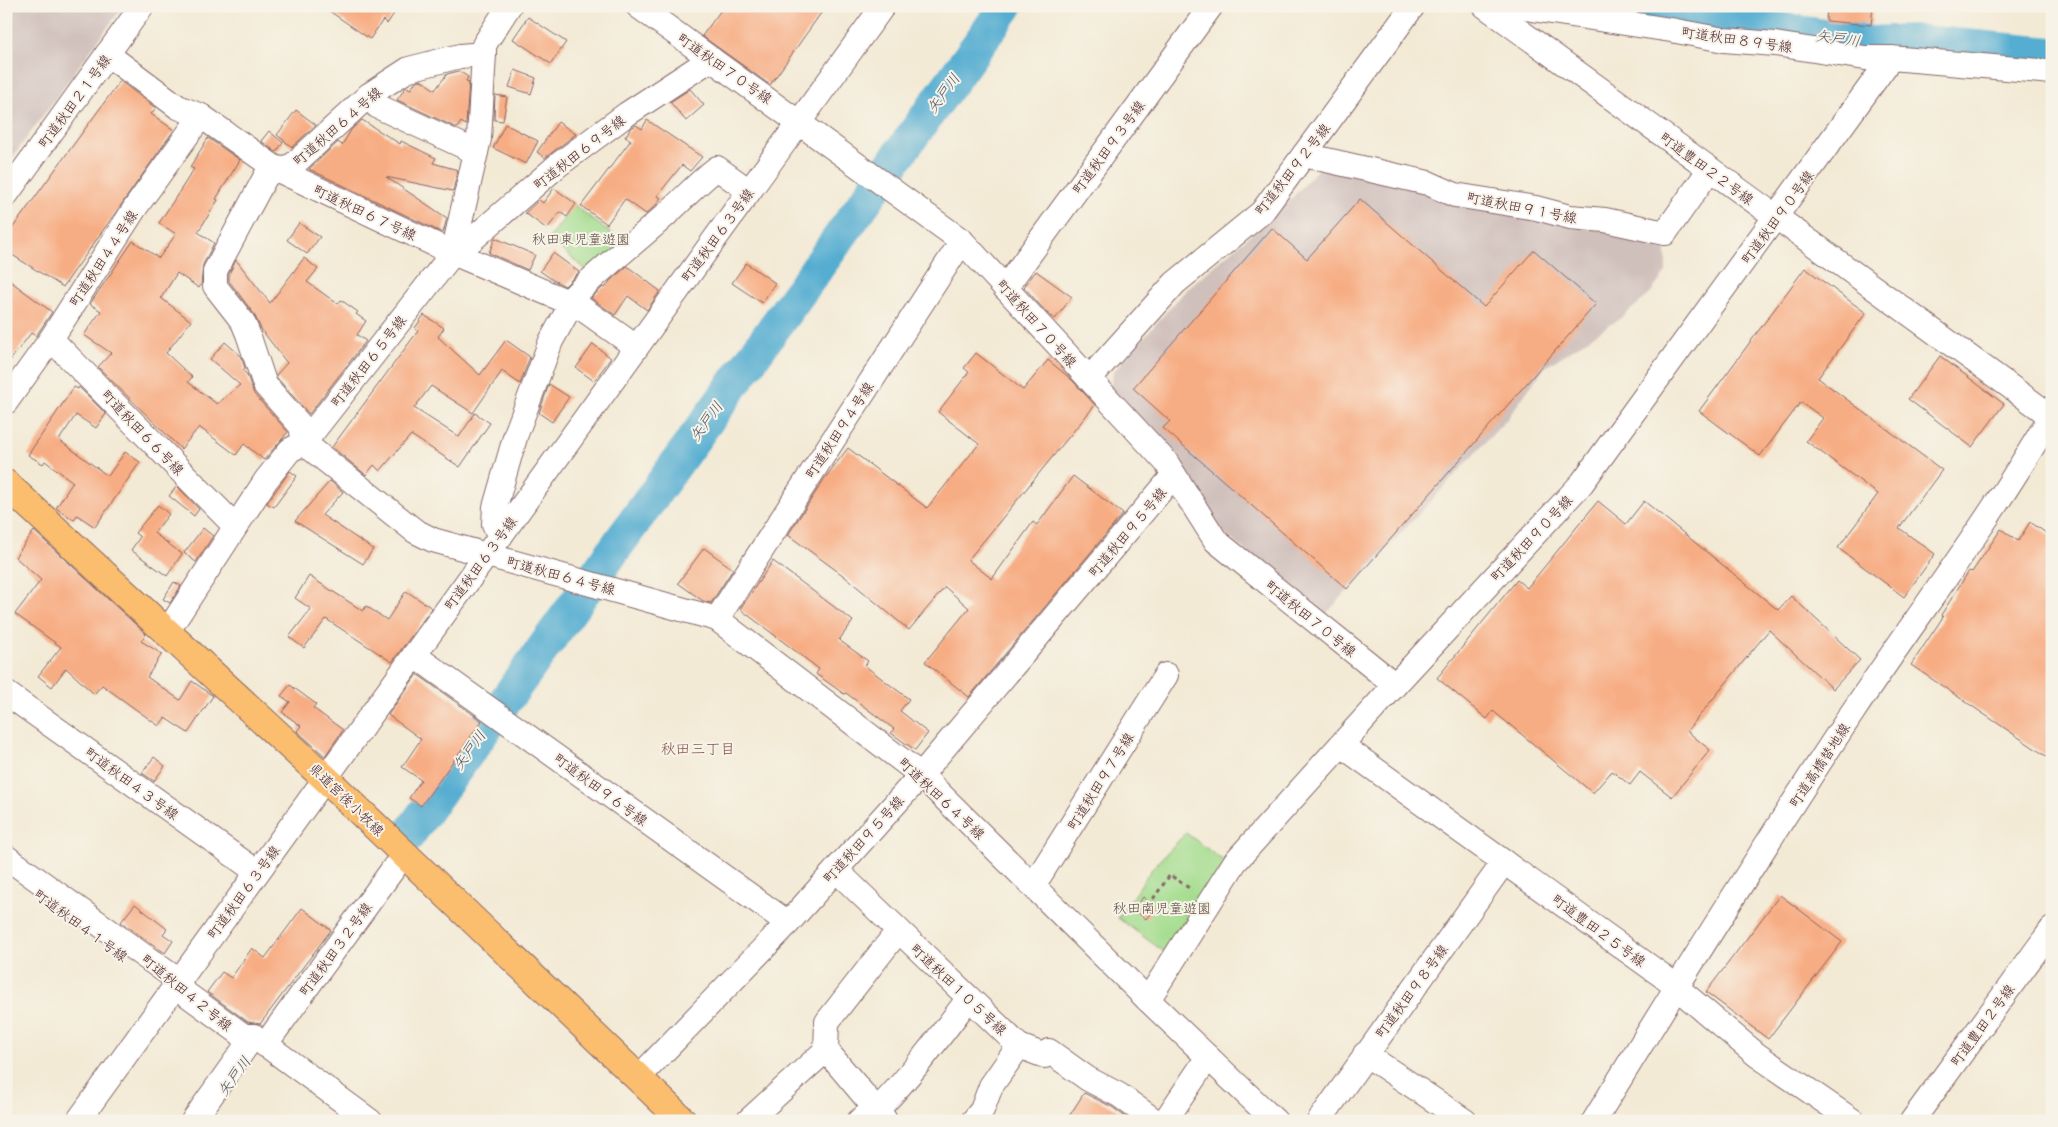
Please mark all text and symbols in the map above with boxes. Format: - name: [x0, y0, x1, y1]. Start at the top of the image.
- street label: 町道秋田８９号線: [1680, 22, 1794, 56]
- water label: 矢戸川: [1814, 24, 1862, 52]
- street label: 町道秋田７０号線: [674, 28, 776, 108]
- street label: 町道秋田２１号線: [33, 50, 115, 152]
- water label: 矢戸川: [921, 69, 965, 117]
- street label: 町道秋田６４号線: [289, 82, 385, 170]
- street label: 町道秋田９３号線: [1067, 96, 1149, 198]
- street label: 町道秋田６９号線: [529, 110, 629, 194]
- street label: 町道秋田９２号線: [1250, 119, 1334, 219]
- street label: 町道豊田２２号線: [1656, 127, 1758, 209]
- street label: 町道秋田９０号線: [1736, 166, 1818, 268]
- street label: 町道秋田６７号線: [310, 180, 420, 244]
- street label: 町道秋田６３号線: [676, 184, 758, 286]
- street label: 町道秋田９１号線: [1465, 187, 1579, 227]
- street label: 町道秋田４４号線: [65, 206, 141, 310]
- park label: 秋田東児童遊園: [532, 229, 630, 248]
- street label: 町道秋田７０号線: [992, 275, 1082, 371]
- street label: 町道秋田６５号線: [326, 311, 410, 411]
- street label: 町道秋田９４号線: [801, 378, 877, 482]
- street label: 町道秋田６６号線: [97, 385, 189, 479]
- water label: 矢戸川: [684, 397, 728, 445]
- street label: 町道秋田９５号線: [1084, 483, 1170, 581]
- street label: 町道秋田９０号線: [1486, 491, 1576, 585]
- street label: 町道秋田６３号線: [439, 512, 521, 614]
- street label: 町道秋田６４号線: [504, 551, 618, 599]
- street label: 町道秋田７０号線: [1262, 575, 1360, 661]
- street label: 町道高橋替地線: [1784, 719, 1854, 811]
- water label: 矢戸川: [447, 726, 491, 774]
- street label: 町道秋田９７号線: [1062, 728, 1138, 834]
- district label: 秋田三丁目: [660, 738, 736, 759]
- street label: 町道秋田４３号線: [81, 742, 183, 824]
- street label: 町道秋田９６号線: [550, 748, 652, 830]
- street label: 町道秋田６４号線: [895, 753, 989, 843]
- street label: 県道宮後小牧線: [305, 758, 389, 840]
- street label: 町道秋田９５号線: [818, 791, 908, 887]
- street label: 町道秋田６３号線: [202, 841, 284, 943]
- street label: 町道秋田４１号線: [30, 884, 132, 966]
- street label: 町道豊田２５号線: [1548, 889, 1650, 971]
- street label: 町道秋田３２号線: [294, 898, 376, 1000]
- park label: 秋田南児童遊園: [1113, 898, 1211, 917]
- street label: 町道秋田１０５号線: [906, 939, 1012, 1039]
- street label: 町道秋田９８号線: [1370, 940, 1452, 1042]
- street label: 町道秋田４２号線: [138, 949, 236, 1035]
- street label: 町道豊田２号線: [1946, 980, 2018, 1070]
- water label: 矢戸川: [212, 1052, 256, 1100]

